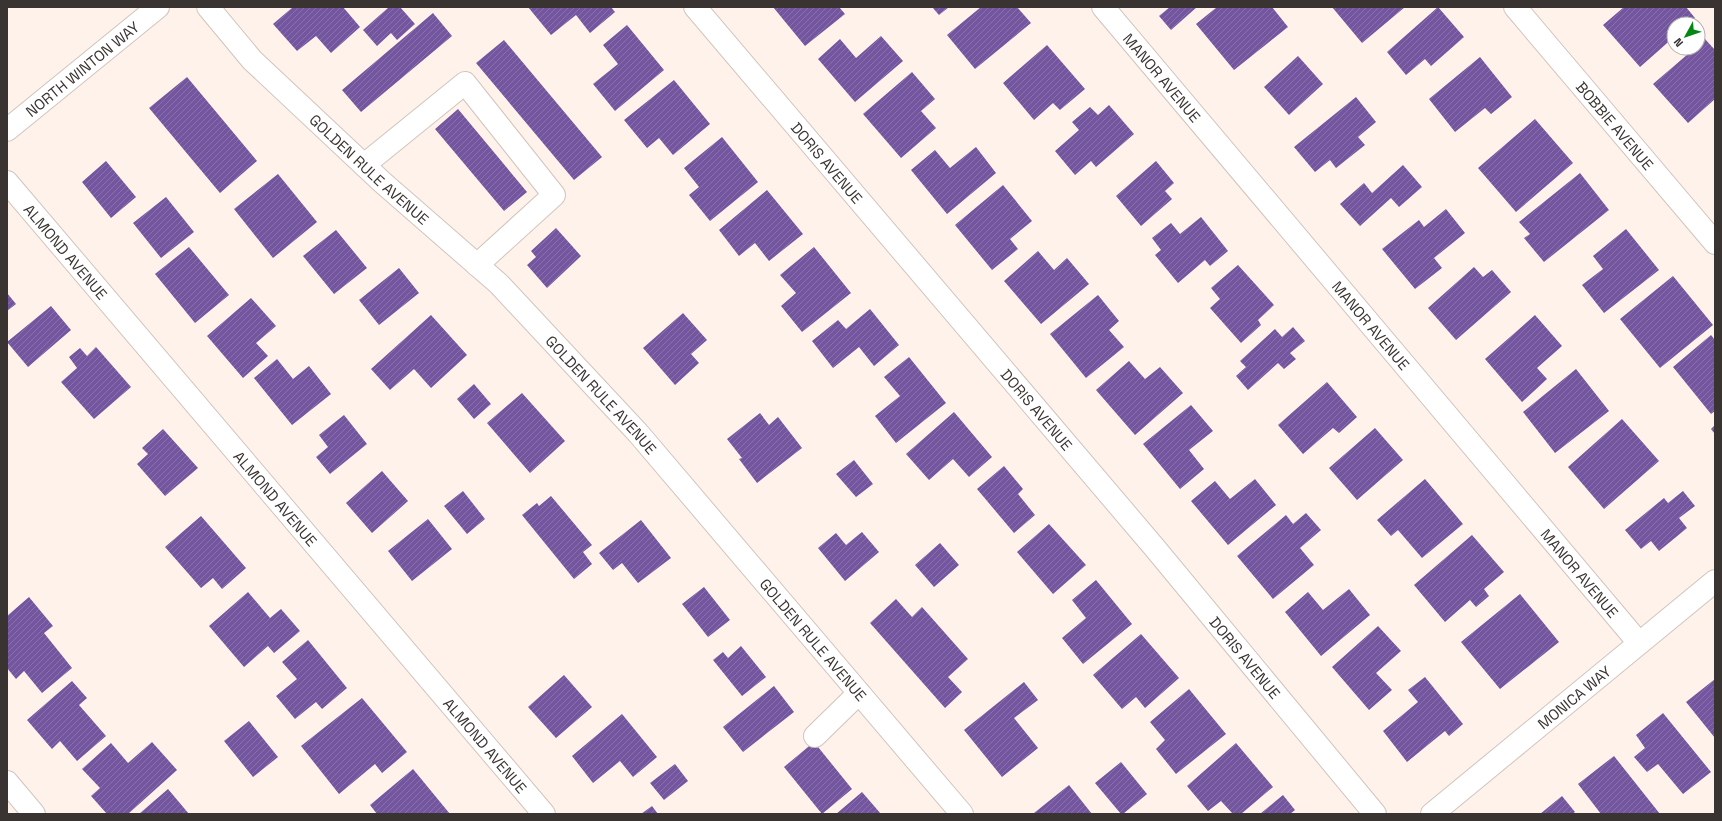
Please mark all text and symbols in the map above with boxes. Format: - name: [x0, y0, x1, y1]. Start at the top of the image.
- north arrow: [1666, 16, 1706, 56]
- street label: NORTH WINTON WAY: [22, 17, 143, 121]
- street label: MANOR AVENUE: [1119, 29, 1205, 126]
- text: N: [1671, 35, 1686, 50]
- street label: BOBBIE AVENUE: [1572, 77, 1658, 173]
- street label: GOLDEN RULE AVENUE: [306, 110, 433, 228]
- street label: DORIS AVENUE: [787, 118, 867, 207]
- street label: ALMOND AVENUE: [20, 200, 112, 303]
- street label: MANOR AVENUE: [1328, 277, 1414, 373]
- street label: GOLDEN RULE AVENUE: [542, 331, 661, 458]
- street label: DORIS AVENUE: [997, 365, 1077, 454]
- street label: ALMOND AVENUE: [230, 447, 322, 550]
- street label: MANOR AVENUE: [1537, 525, 1623, 621]
- street label: GOLDEN RULE AVENUE: [756, 574, 871, 705]
- street label: DORIS AVENUE: [1206, 612, 1285, 702]
- street label: MONICA WAY: [1533, 661, 1615, 733]
- street label: ALMOND AVENUE: [440, 694, 531, 797]

